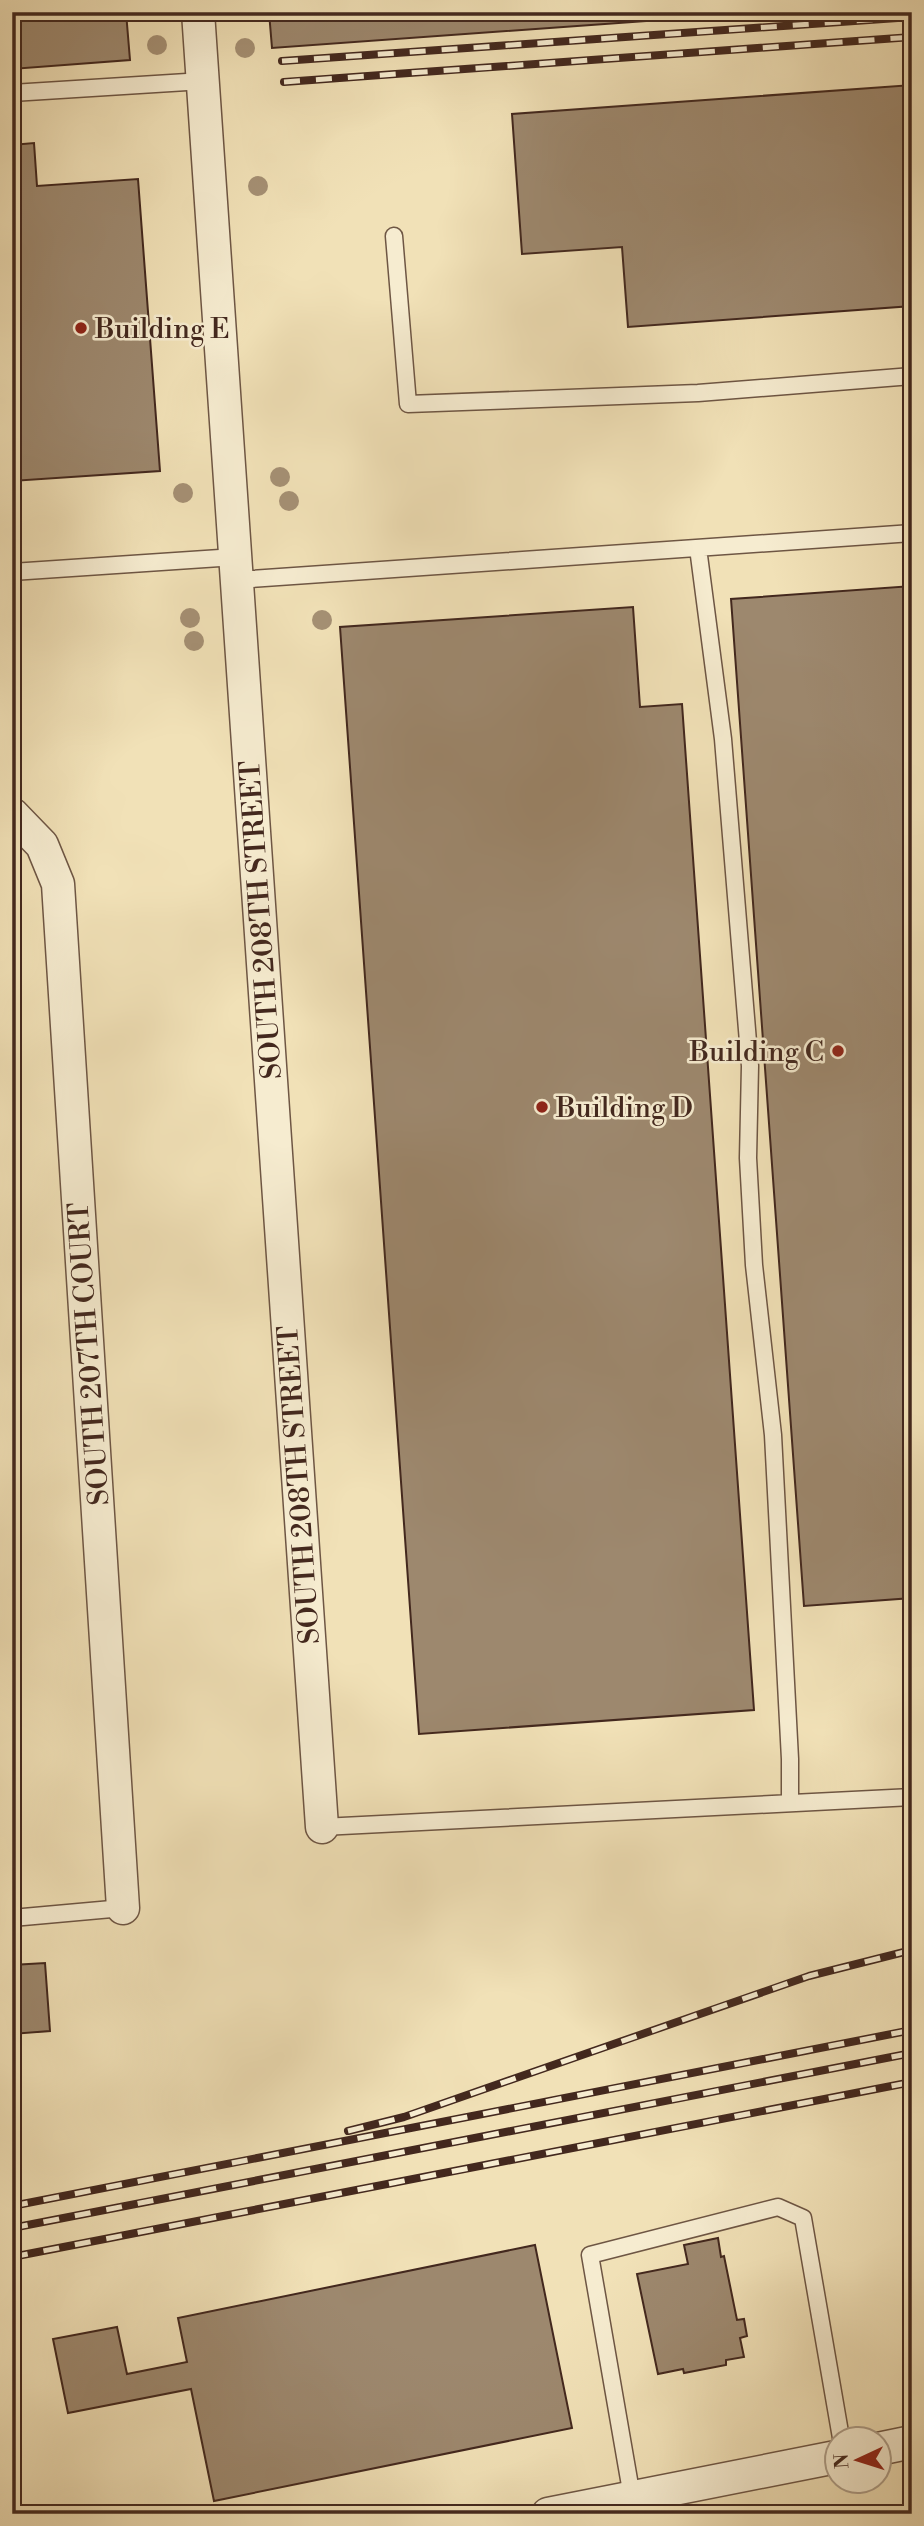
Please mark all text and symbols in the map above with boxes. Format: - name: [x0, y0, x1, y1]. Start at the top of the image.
- place label: Building E: [94, 312, 230, 347]
- marker: Building E: [73, 320, 89, 336]
- street label: SOUTH 208TH STREET: [233, 760, 290, 1080]
- place label: Building C: [688, 1035, 824, 1070]
- marker: Building C: [830, 1043, 846, 1059]
- place label: Building D: [555, 1091, 693, 1126]
- marker: Building D: [534, 1099, 550, 1115]
- street label: SOUTH 207TH COURT: [61, 1201, 118, 1507]
- street label: SOUTH 208TH STREET: [271, 1325, 328, 1645]
- north arrow: [822, 2424, 892, 2494]
- text: N: [830, 2453, 855, 2469]

